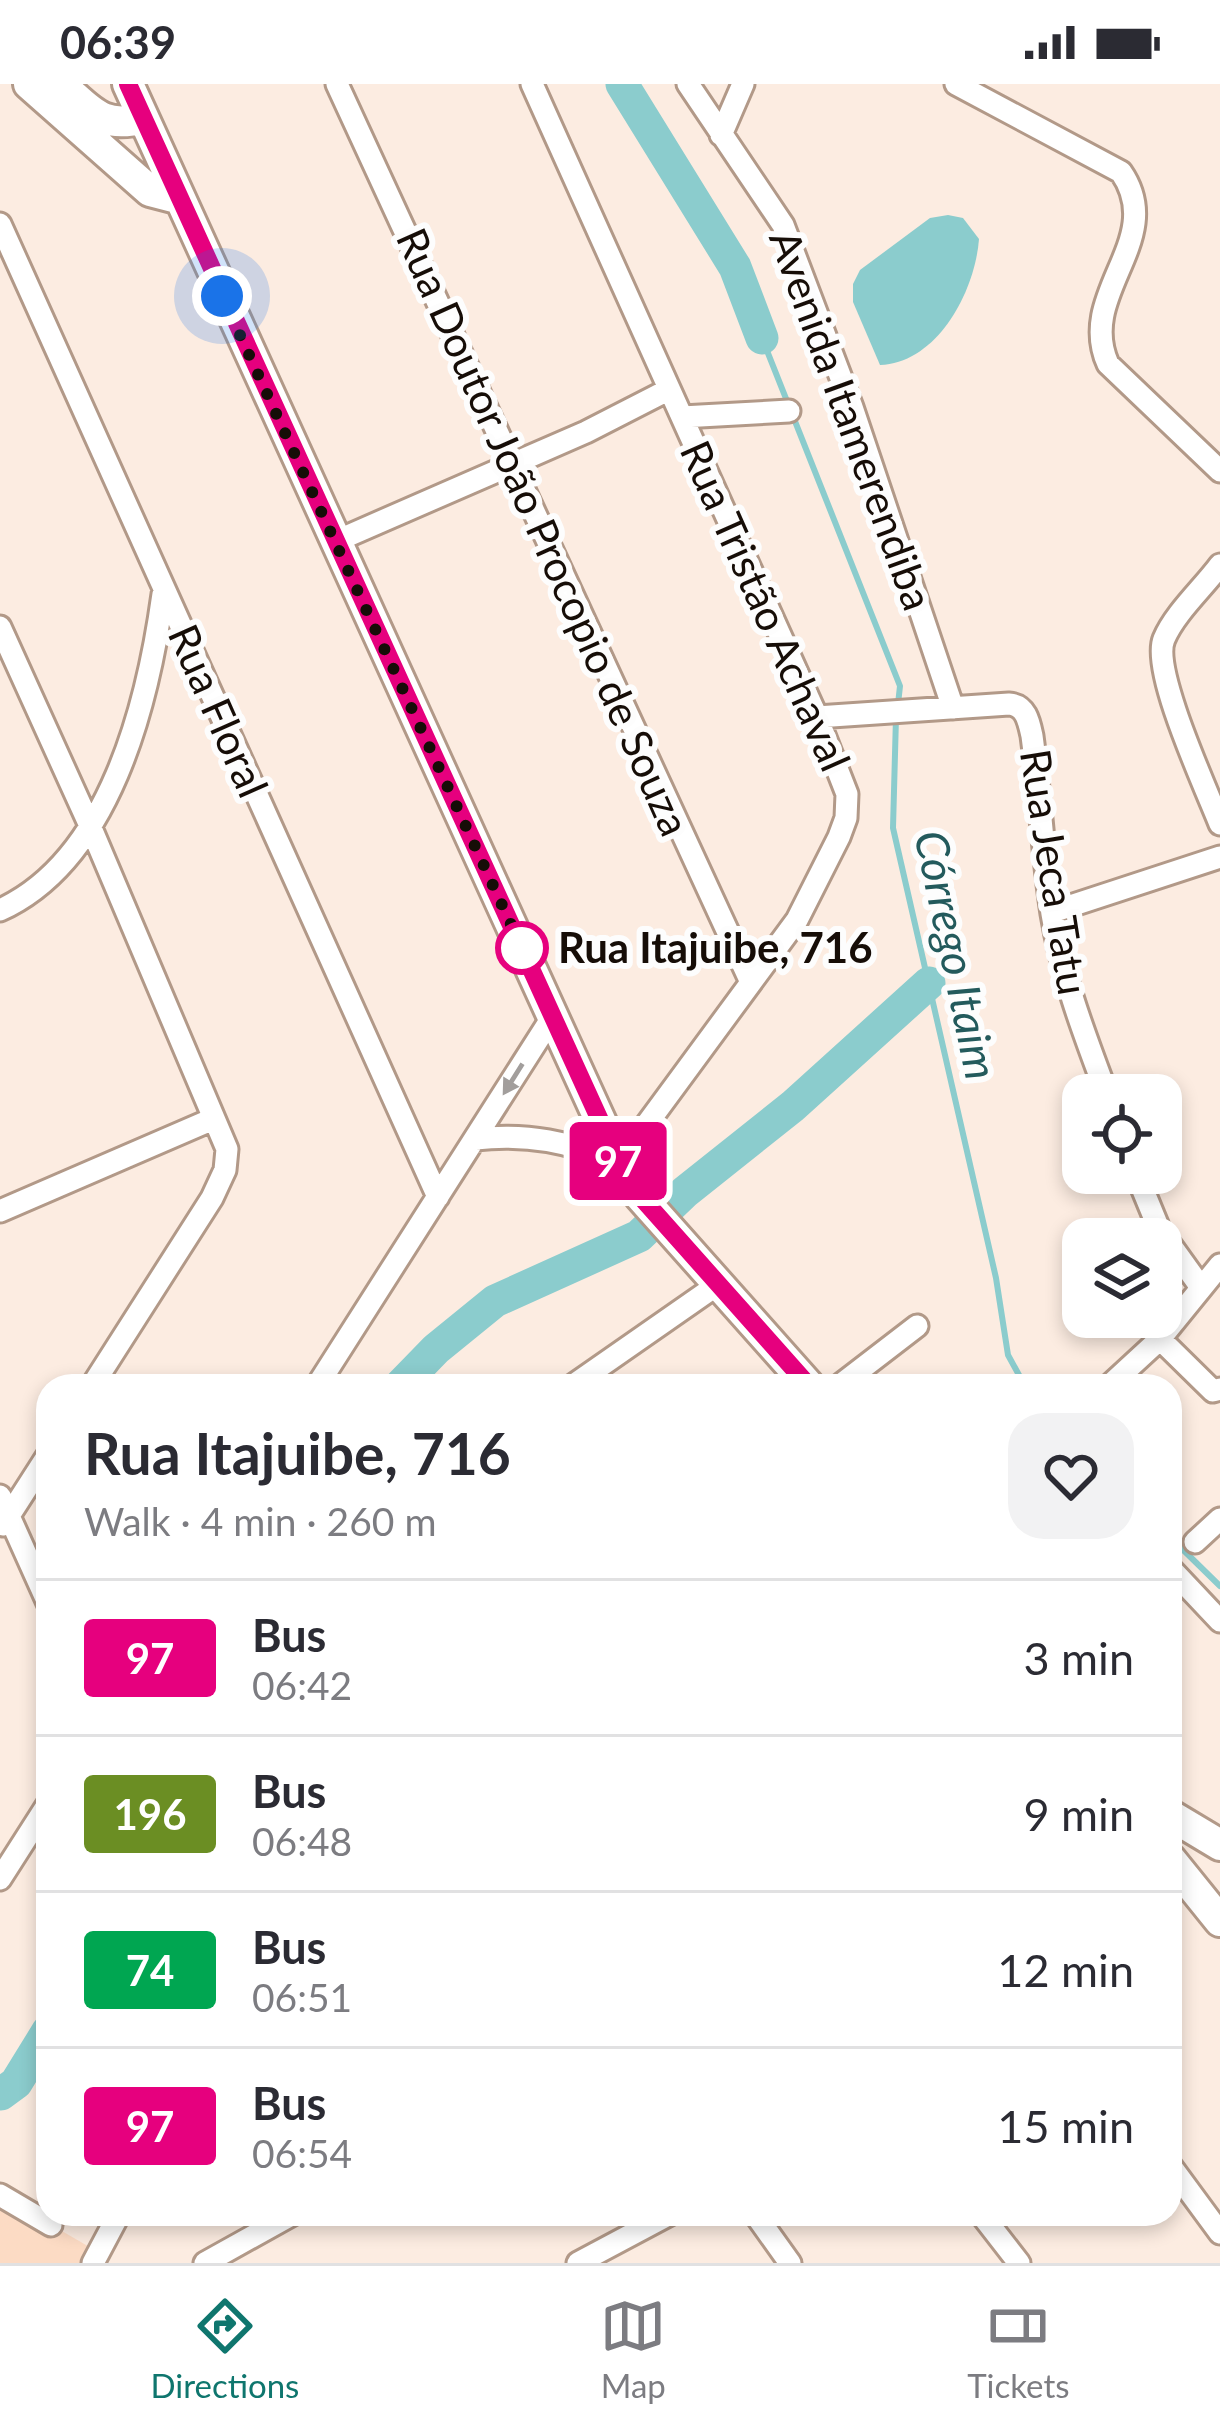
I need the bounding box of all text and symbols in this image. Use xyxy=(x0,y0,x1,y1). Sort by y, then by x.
text: 06:39 xyxy=(60,15,176,69)
street label: Rua Doutor João Procopio de Souza xyxy=(387,220,701,843)
street label: Avenida Itamerendiba xyxy=(760,223,944,616)
your location xyxy=(192,266,252,326)
street label: Rua Tristão Achaval xyxy=(671,433,861,778)
street label: Rua Floral xyxy=(159,617,279,805)
street label: Rua Jeca Tatu xyxy=(1011,745,1099,998)
water label: Córrego Itaim xyxy=(904,825,1010,1084)
place label: Rua Itajuibe, 716 xyxy=(558,922,873,972)
marker: Rua Itajuibe, 716 xyxy=(497,923,547,973)
one-way arrow xyxy=(502,1063,524,1095)
map controls xyxy=(1062,1074,1182,1338)
button: locate xyxy=(1062,1074,1182,1194)
line badge: 97 xyxy=(564,1122,672,1200)
text: 97 xyxy=(594,1136,642,1186)
button: layers xyxy=(1062,1218,1182,1338)
button: heart xyxy=(1008,1413,1134,1539)
text: Rua Itajuibe, 716 xyxy=(84,1419,511,1487)
text: Walk · 4 min · 260 m xyxy=(84,1498,437,1544)
text: Bus xyxy=(252,1608,326,1662)
text: 3 min xyxy=(1023,1631,1134,1685)
text: 97 xyxy=(126,1633,174,1683)
text: 06:42 xyxy=(252,1662,352,1708)
text: Bus xyxy=(252,1764,326,1818)
text: 9 min xyxy=(1023,1787,1134,1841)
text: 196 xyxy=(113,1789,187,1839)
text: 06:48 xyxy=(252,1818,352,1864)
text: Bus xyxy=(252,1920,326,1974)
text: 12 min xyxy=(997,1943,1134,1997)
text: 74 xyxy=(126,1945,174,1995)
text: 06:51 xyxy=(252,1974,352,2020)
text: Bus xyxy=(252,2076,326,2130)
text: 15 min xyxy=(997,2099,1134,2153)
text: 97 xyxy=(126,2101,174,2151)
text: 06:54 xyxy=(252,2130,352,2176)
tab: Directions xyxy=(150,2293,299,2405)
tab: Map xyxy=(600,2293,666,2405)
tab: Tickets xyxy=(967,2293,1070,2405)

